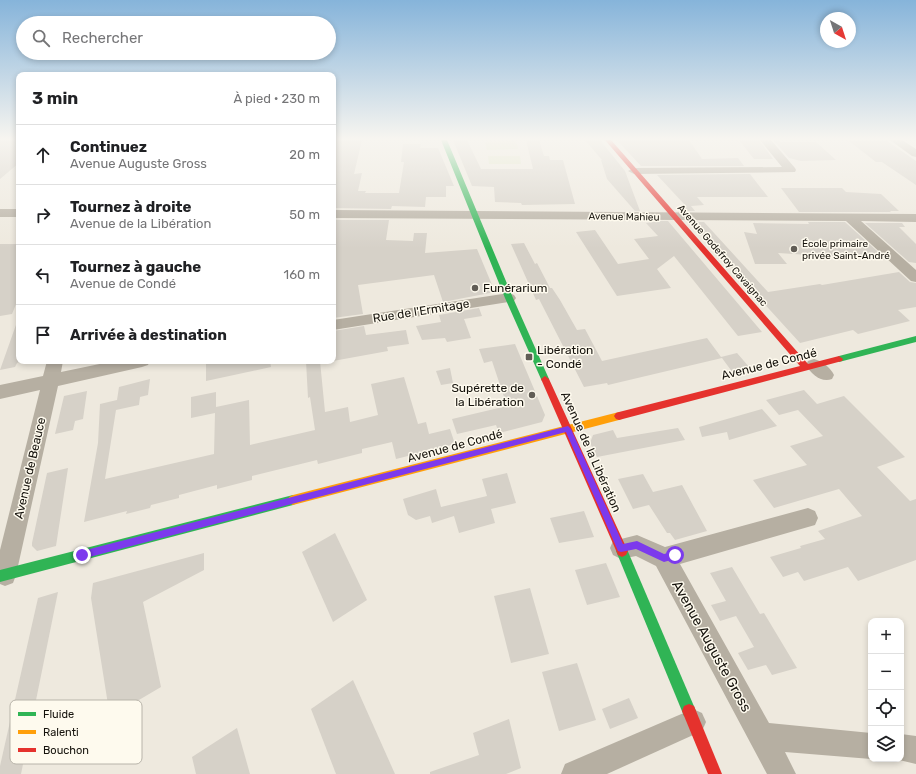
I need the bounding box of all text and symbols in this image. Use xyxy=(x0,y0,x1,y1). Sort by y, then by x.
north arrow xyxy=(820,12,856,48)
search box xyxy=(16,16,336,60)
icon: search xyxy=(30,27,52,49)
text: Rechercher xyxy=(62,29,143,47)
text: 3 min xyxy=(32,88,78,108)
text: À pied · 230 m xyxy=(233,91,320,106)
text: Continuez xyxy=(70,138,147,156)
icon: ahead xyxy=(32,144,54,166)
text: 20 m xyxy=(289,147,320,162)
text: Avenue Auguste Gross xyxy=(70,156,207,171)
text: Tournez à droite xyxy=(70,198,191,216)
street label: Avenue Godefroy Cavaignac xyxy=(675,202,770,309)
icon: right xyxy=(32,204,54,226)
text: 50 m xyxy=(289,207,320,222)
street label: Avenue Mahieu xyxy=(588,210,660,224)
text: Avenue de la Libération xyxy=(70,216,211,231)
place label: École primaire privée Saint-André xyxy=(802,238,890,262)
marker: École primaire privée Saint-André xyxy=(789,244,799,254)
text: Tournez à gauche xyxy=(70,258,201,276)
icon: left xyxy=(32,264,54,286)
text: 160 m xyxy=(284,267,320,282)
text: Avenue de Condé xyxy=(70,276,176,291)
place label: Funérarium xyxy=(483,281,548,295)
marker: Funérarium xyxy=(470,283,480,293)
street label: Rue de l'Ermitage xyxy=(372,296,471,326)
icon: arrive xyxy=(32,324,54,346)
text: Arrivée à destination xyxy=(70,326,227,344)
place label: Libération - Condé xyxy=(537,343,593,371)
street label: Avenue de Condé xyxy=(720,345,818,383)
marker: Libération - Condé xyxy=(524,352,534,362)
place label: Supérette de la Libération xyxy=(451,381,524,409)
marker: Supérette de la Libération xyxy=(527,390,537,400)
street label: Avenue de la Libération xyxy=(558,390,624,514)
street label: Avenue de Beauce xyxy=(12,416,49,520)
street label: Avenue de Condé xyxy=(406,427,504,465)
route end xyxy=(73,546,91,564)
route start xyxy=(666,546,684,564)
street label: Avenue Auguste Gross xyxy=(668,578,755,715)
map controls xyxy=(868,618,904,762)
button: + xyxy=(868,618,904,654)
button: − xyxy=(868,654,904,690)
button: locate xyxy=(868,690,904,726)
legend xyxy=(10,700,142,764)
text: Fluide xyxy=(43,708,74,721)
text: Ralenti xyxy=(43,726,79,739)
button: layers xyxy=(868,726,904,762)
text: Bouchon xyxy=(43,744,89,757)

